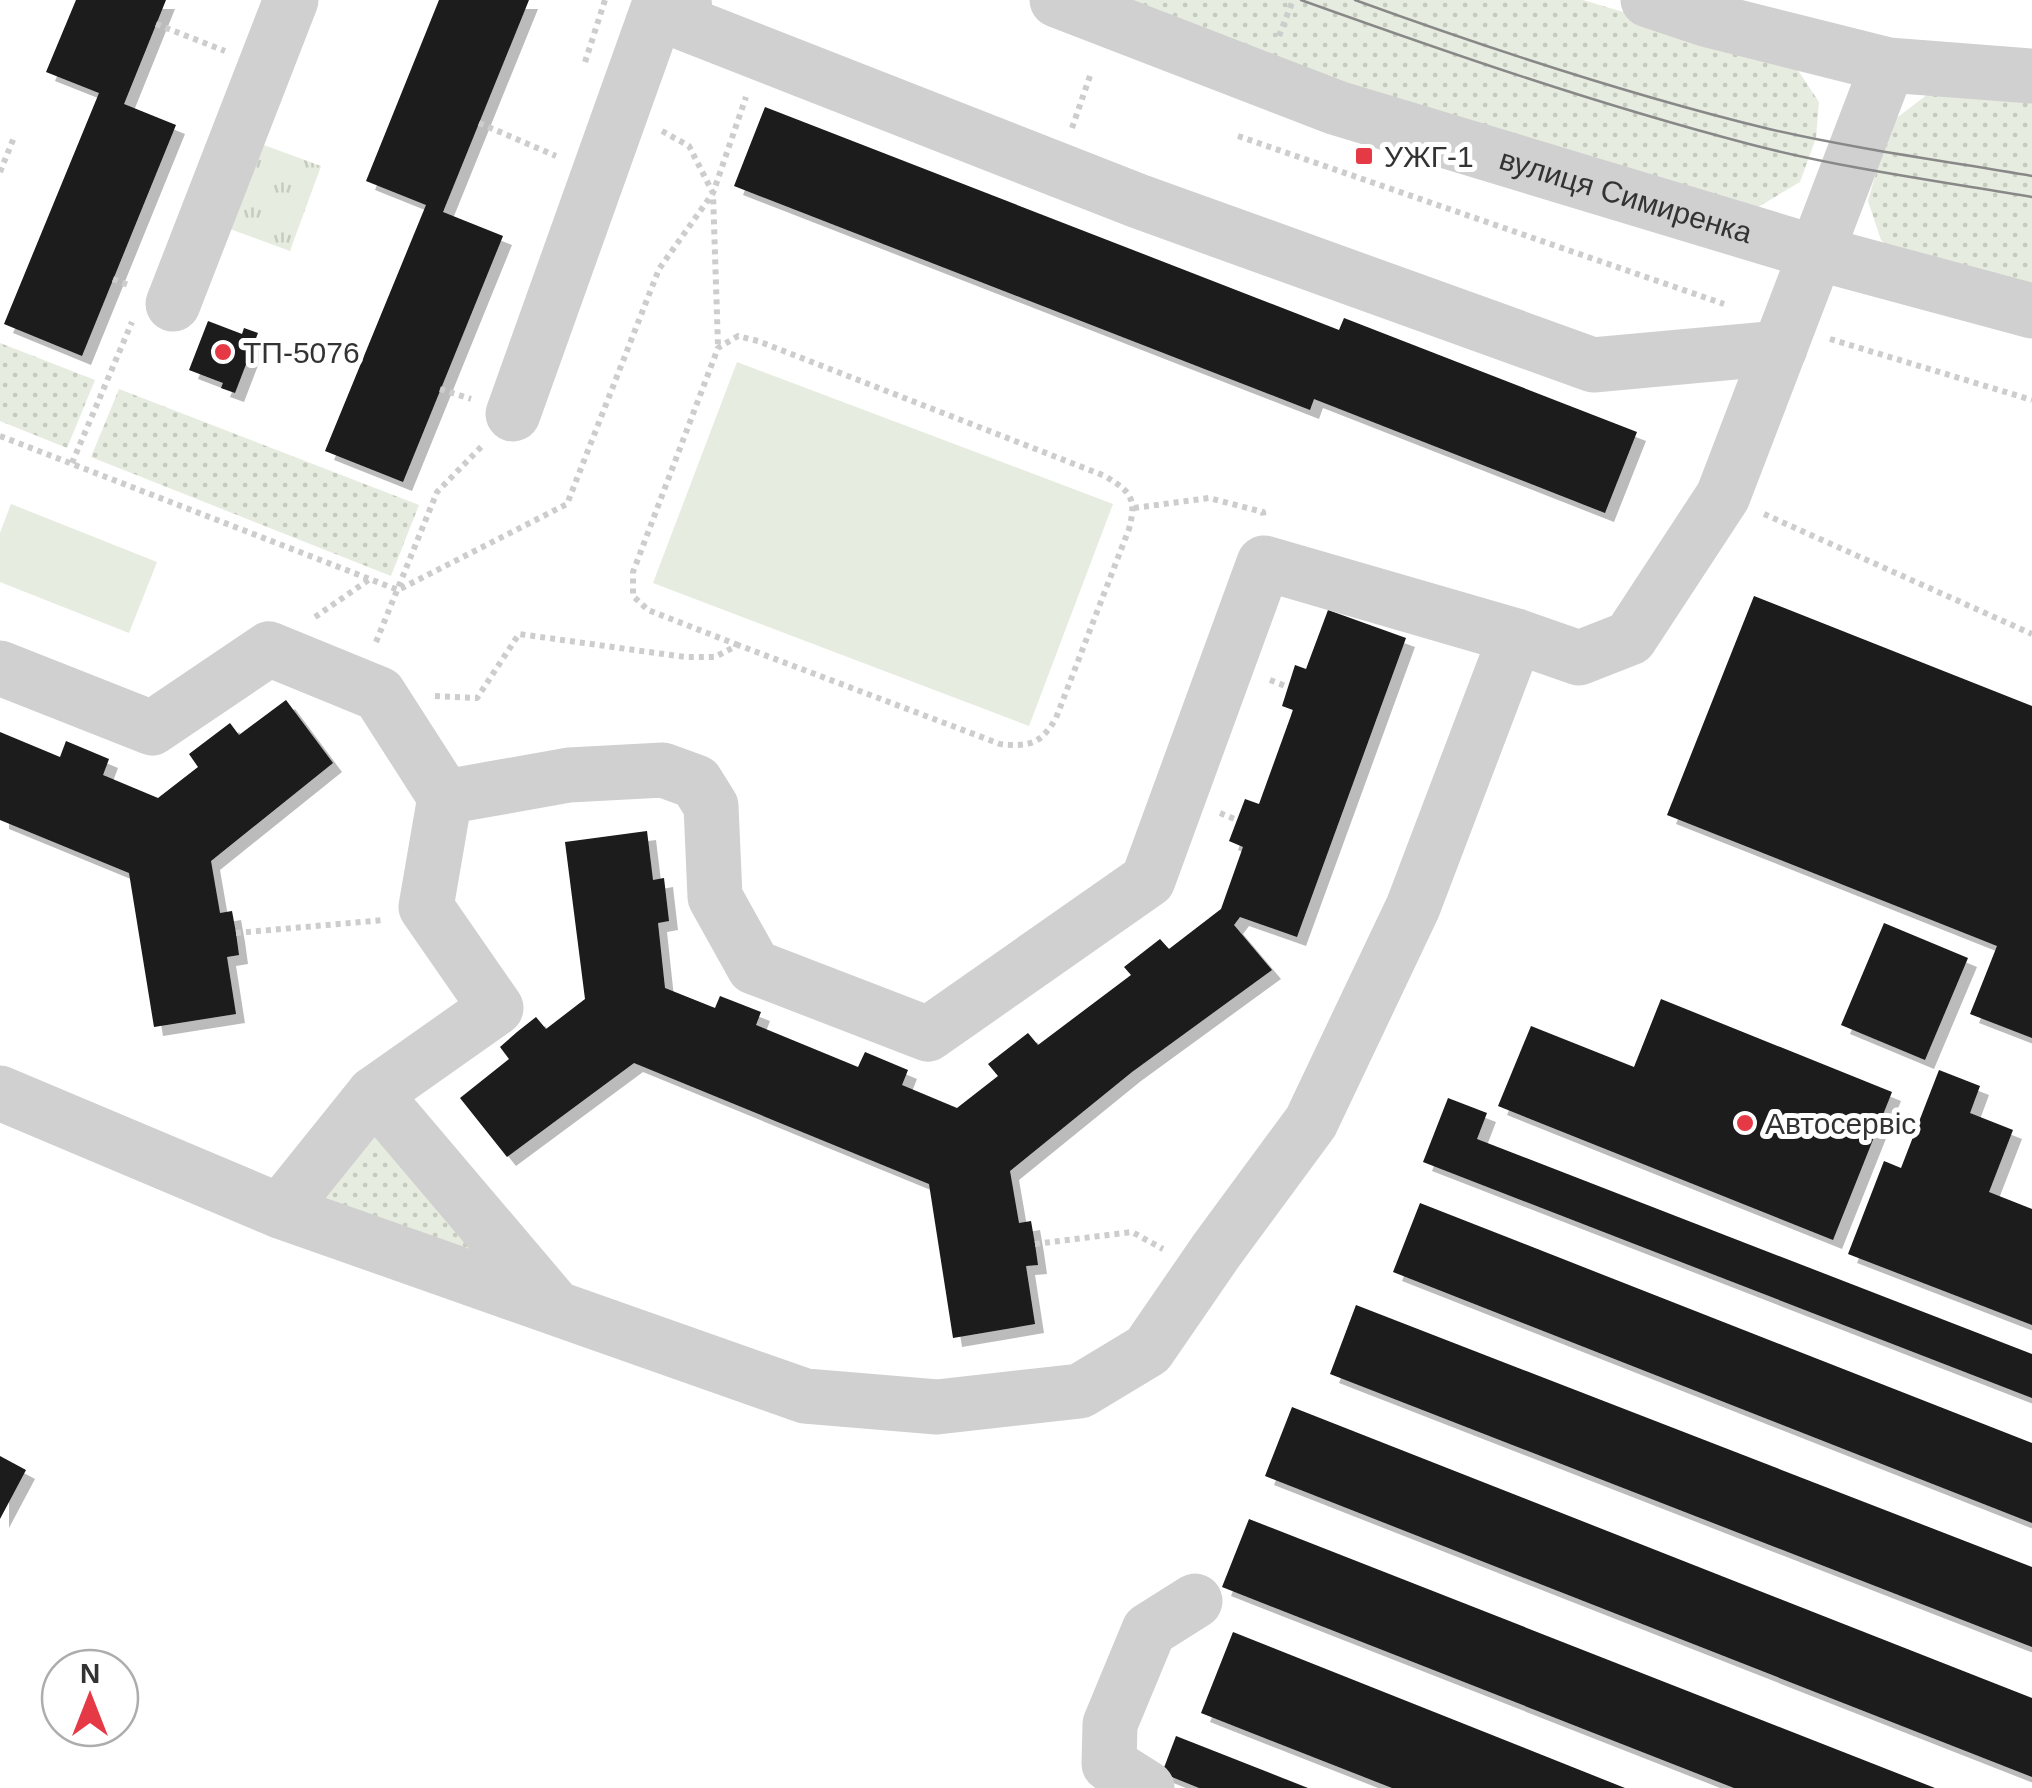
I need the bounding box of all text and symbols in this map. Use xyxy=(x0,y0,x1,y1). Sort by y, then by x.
place label: УЖГ-1 xyxy=(1384,140,1474,173)
street label: вулиця Симиренка xyxy=(1496,142,1756,249)
marker: УЖГ-1 xyxy=(1353,145,1375,167)
place label: ТП-5076 xyxy=(243,336,360,369)
marker: ТП-5076 xyxy=(212,341,234,363)
place label: Автосервіс xyxy=(1765,1107,1916,1140)
marker: Автосервіс xyxy=(1734,1112,1756,1134)
north arrow xyxy=(40,1648,140,1748)
text: N xyxy=(80,1658,100,1689)

